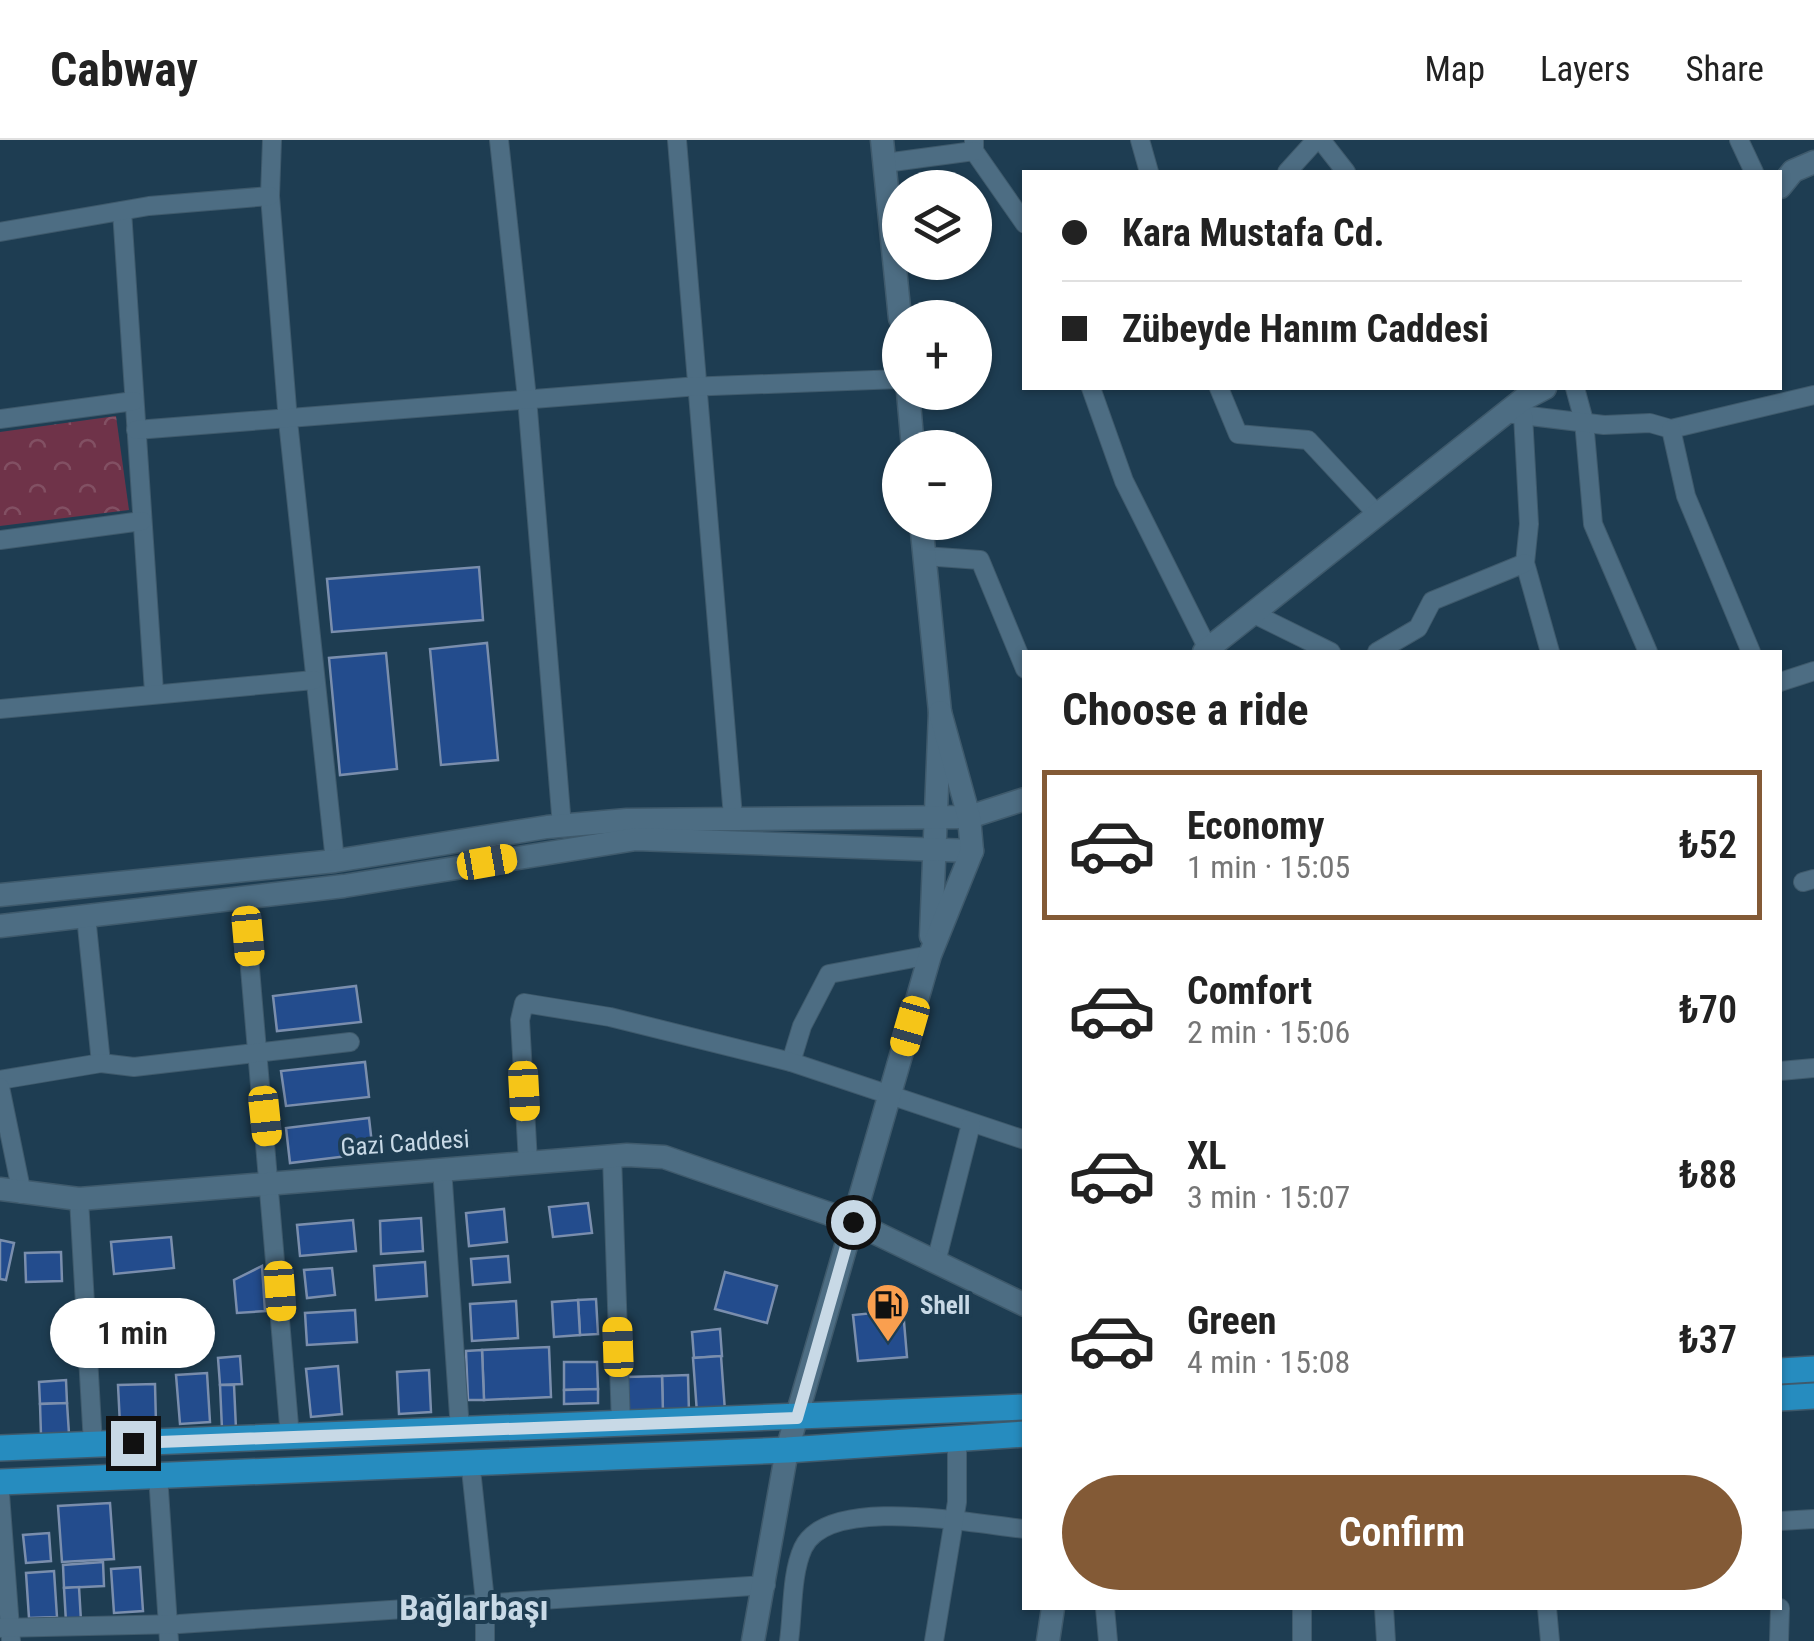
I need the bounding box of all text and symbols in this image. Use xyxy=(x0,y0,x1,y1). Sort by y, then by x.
text: Cabway xyxy=(50,41,198,98)
text: Map xyxy=(1424,49,1485,90)
text: Layers xyxy=(1540,49,1630,90)
text: Share xyxy=(1685,49,1764,90)
map controls xyxy=(882,170,992,540)
button: layers xyxy=(882,170,992,280)
text: Kara Mustafa Cd. xyxy=(1122,211,1385,255)
button: + xyxy=(882,300,992,410)
text: Zübeyde Hanım Caddesi xyxy=(1122,307,1489,351)
button: − xyxy=(882,430,992,540)
text: Choose a ride xyxy=(1062,683,1309,736)
icon: car xyxy=(1067,800,1157,890)
text: Economy xyxy=(1187,804,1324,848)
text: ₺52 xyxy=(1679,823,1737,867)
car xyxy=(455,842,519,882)
text: 1 min · 15:05 xyxy=(1187,848,1350,886)
car xyxy=(230,905,266,967)
icon: car xyxy=(1067,965,1157,1055)
text: Comfort xyxy=(1187,969,1312,1013)
text: ₺70 xyxy=(1679,988,1737,1032)
car xyxy=(887,993,933,1059)
text: 2 min · 15:06 xyxy=(1187,1013,1350,1051)
car xyxy=(507,1060,541,1122)
car xyxy=(247,1085,283,1147)
street label: Gazi Caddesi xyxy=(340,1124,470,1162)
icon: car xyxy=(1067,1130,1157,1220)
text: XL xyxy=(1187,1134,1226,1178)
text: ₺88 xyxy=(1679,1153,1737,1197)
text: 3 min · 15:07 xyxy=(1187,1178,1350,1216)
route start xyxy=(831,1200,876,1245)
car xyxy=(263,1260,297,1322)
fuel station icon: Shell xyxy=(865,1282,911,1343)
place label: Shell xyxy=(920,1291,970,1320)
icon: car xyxy=(1067,1295,1157,1385)
callout: 1 min xyxy=(51,1298,216,1368)
text: Green xyxy=(1187,1299,1277,1343)
text: 1 min xyxy=(97,1314,168,1352)
car xyxy=(602,1316,634,1378)
text: ₺37 xyxy=(1679,1318,1737,1362)
text: 4 min · 15:08 xyxy=(1187,1343,1350,1381)
route end xyxy=(111,1421,156,1466)
button: Confirm xyxy=(1062,1475,1742,1590)
district label: Bağlarbaşı xyxy=(399,1588,549,1629)

